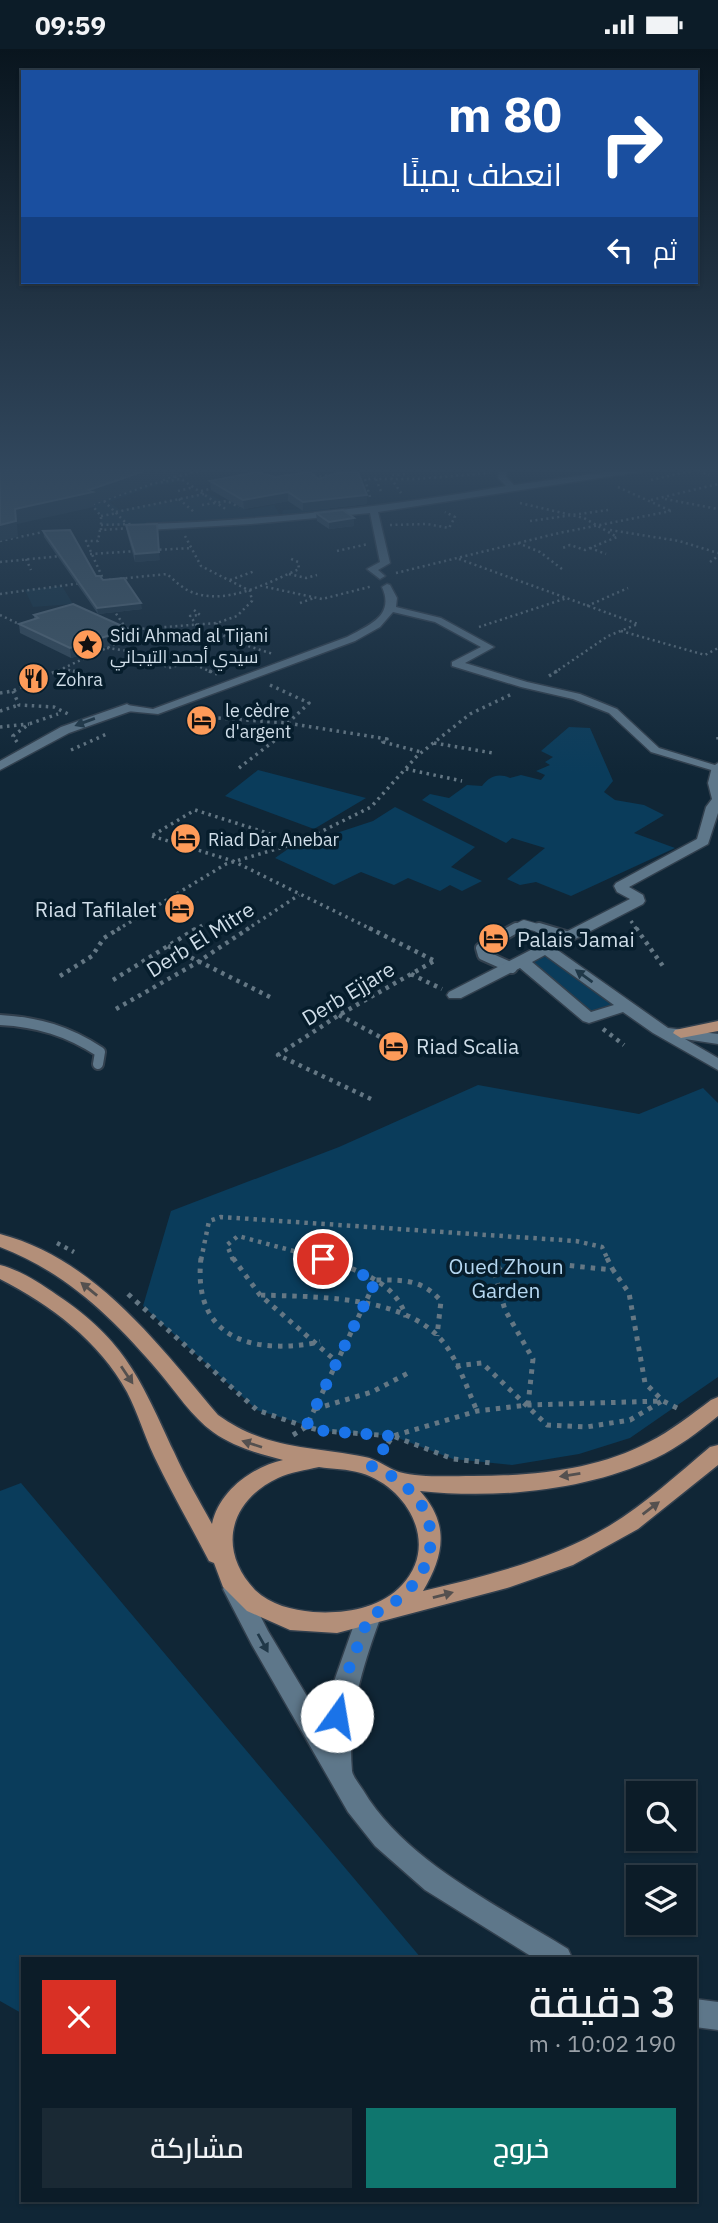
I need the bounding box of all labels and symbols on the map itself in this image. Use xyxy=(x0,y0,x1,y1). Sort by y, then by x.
place label: Sidi Ahmad al Tijani سيدي أحمد التيجاني xyxy=(110,624,268,671)
place icon: Sidi Ahmad al Tijani سيدي أحمد التيجاني xyxy=(70,628,104,662)
restaurant icon: Zohra xyxy=(16,662,50,696)
place label: Zohra xyxy=(56,668,103,691)
place label: le cèdre d'argent xyxy=(225,699,291,743)
hotel icon: le cèdre d'argent xyxy=(185,703,219,737)
one-way arrow xyxy=(75,717,96,728)
hotel icon: Riad Dar Anebar xyxy=(168,822,202,856)
place label: Riad Dar Anebar xyxy=(208,828,340,851)
hotel icon: Riad Tafilalet xyxy=(163,892,197,926)
place label: Riad Tafilalet xyxy=(35,895,157,923)
street label: Derb El Mitre xyxy=(141,895,259,983)
hotel icon: Palais Jamai xyxy=(477,922,511,956)
place label: Palais Jamai xyxy=(517,925,635,953)
street label: Derb Ejjare xyxy=(296,954,400,1032)
one-way arrow xyxy=(575,969,593,983)
hotel icon: Riad Scalia xyxy=(376,1029,410,1063)
place label: Riad Scalia xyxy=(416,1032,519,1060)
pin xyxy=(293,1229,353,1289)
park label: Oued Zhoun Garden xyxy=(448,1252,564,1304)
one-way arrow xyxy=(81,1282,98,1297)
one-way arrow xyxy=(120,1365,133,1385)
one-way arrow xyxy=(242,1438,263,1449)
one-way arrow xyxy=(559,1470,581,1481)
one-way arrow xyxy=(642,1501,660,1515)
one-way arrow xyxy=(432,1590,453,1600)
one-way arrow xyxy=(257,1634,269,1653)
position arrow xyxy=(300,1679,374,1753)

